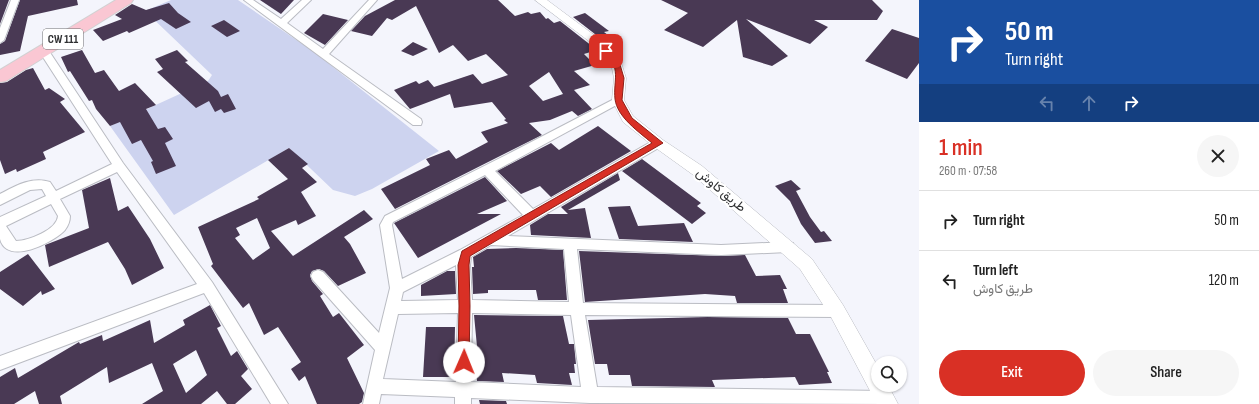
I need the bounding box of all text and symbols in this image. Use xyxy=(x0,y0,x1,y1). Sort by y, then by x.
text: 50 m xyxy=(1005,15,1054,48)
icon: right xyxy=(939,16,991,68)
road number: CW 111 xyxy=(43,29,83,49)
pin xyxy=(589,34,623,68)
icon: arrive xyxy=(595,40,617,62)
text: Turn right xyxy=(1005,49,1063,70)
icon: left xyxy=(1036,92,1058,114)
icon: ahead xyxy=(1078,92,1100,114)
icon: right xyxy=(1120,92,1142,114)
text: 1 min xyxy=(939,133,983,162)
button: close xyxy=(1197,135,1239,177)
text: 260 m · 07:58 xyxy=(939,163,997,179)
street label: طريق كاوش xyxy=(693,165,749,215)
icon: right xyxy=(939,210,961,232)
text: Turn right xyxy=(973,211,1025,230)
text: 50 m xyxy=(1214,211,1239,230)
text: Turn left xyxy=(973,261,1018,280)
icon: left xyxy=(939,270,961,292)
text: 120 m xyxy=(1209,271,1239,290)
text: طريق كاوش xyxy=(973,281,1033,297)
position arrow xyxy=(443,341,485,383)
button: Exit xyxy=(939,350,1085,396)
button: Share xyxy=(1093,350,1239,396)
map controls xyxy=(871,356,907,392)
button: search xyxy=(871,356,907,392)

